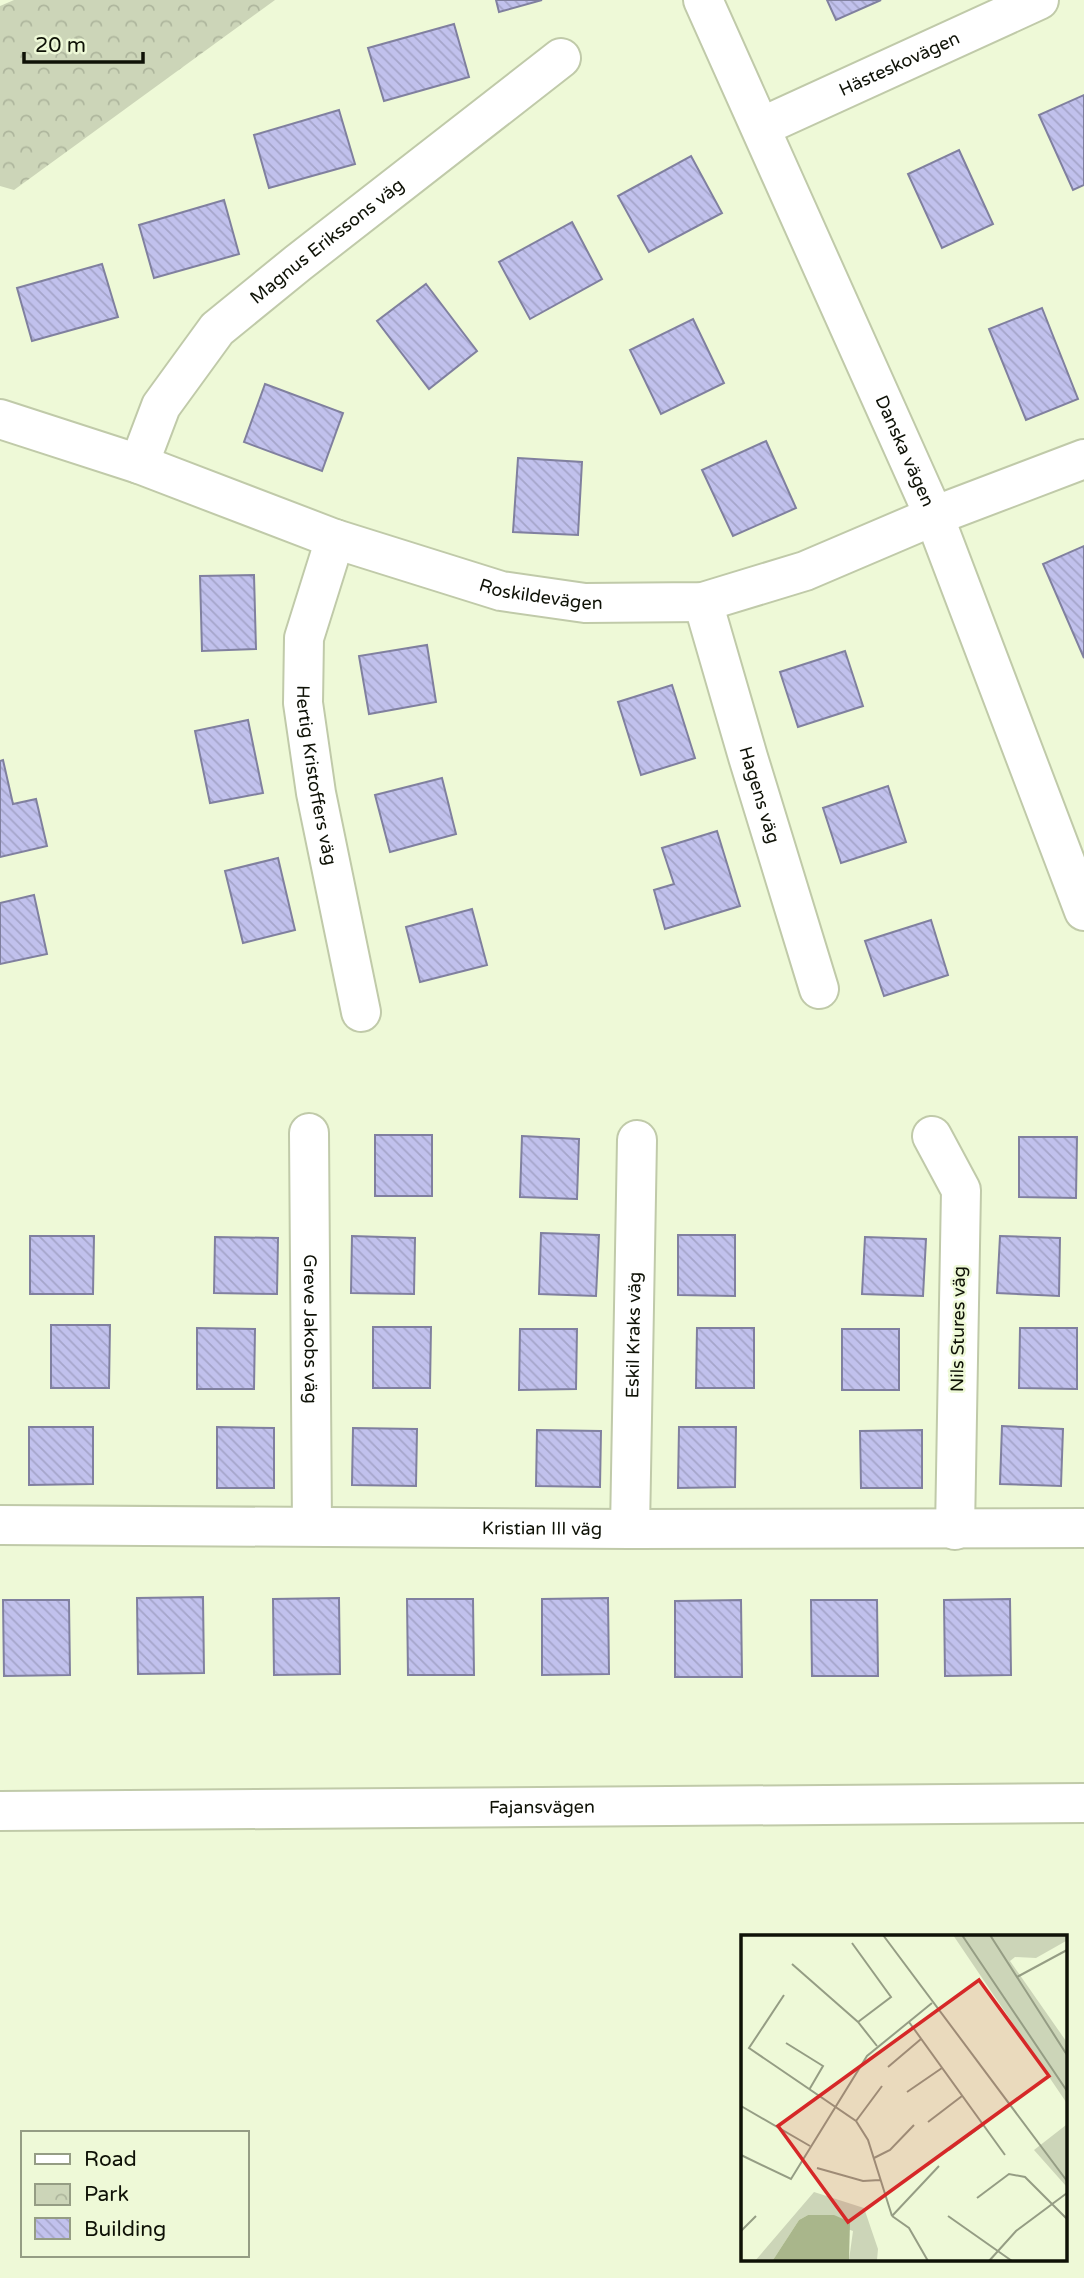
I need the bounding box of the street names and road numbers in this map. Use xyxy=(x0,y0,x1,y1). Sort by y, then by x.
street label: Hästeskovägen xyxy=(835,27,963,101)
street label: Magnus Erikssons väg xyxy=(246,174,408,309)
street label: Danska vägen xyxy=(870,392,939,510)
street label: Roskildevägen xyxy=(476,574,603,614)
street label: Hertig Kristoffers väg xyxy=(291,685,342,867)
street label: Hagens väg xyxy=(734,744,785,846)
street label: Greve Jakobs väg xyxy=(299,1254,322,1404)
street label: Nils Stures väg xyxy=(946,1266,970,1392)
street label: Eskil Kraks väg xyxy=(621,1272,646,1399)
street label: Kristian III väg xyxy=(482,1517,602,1540)
street label: Fajansvägen xyxy=(489,1796,595,1818)

